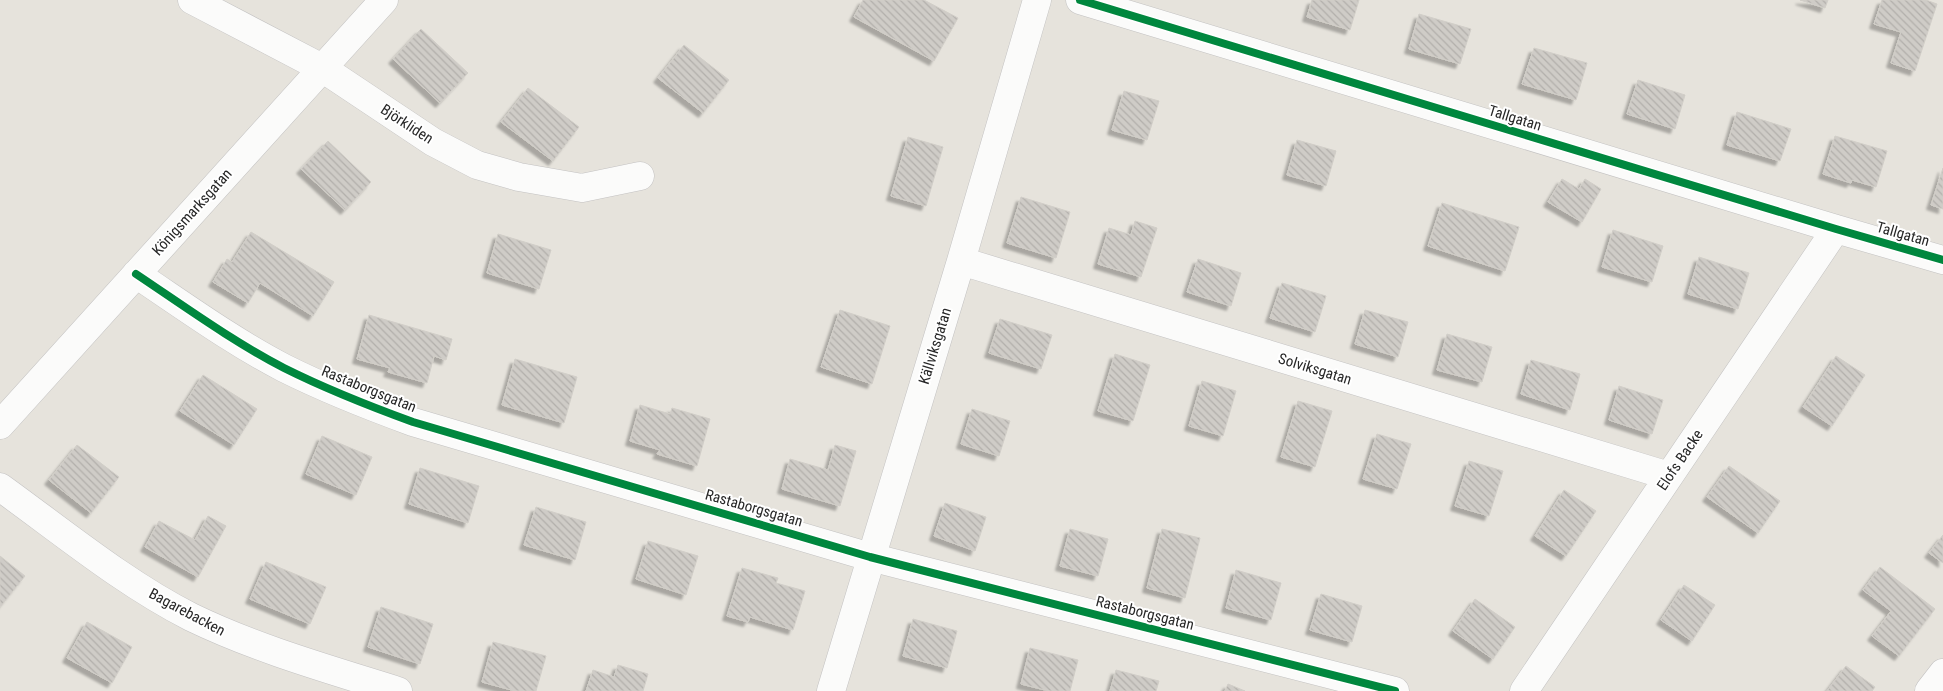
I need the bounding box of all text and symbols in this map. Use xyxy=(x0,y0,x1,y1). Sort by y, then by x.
street label: Björkliden xyxy=(377,100,437,148)
street label: Tallgatan xyxy=(1486,101,1544,135)
street label: Königsmarksgatan xyxy=(148,165,236,259)
street label: Tallgatan xyxy=(1874,218,1932,250)
street label: Källviksgatan xyxy=(915,306,955,386)
street label: Solviksgatan xyxy=(1276,349,1354,389)
street label: Rastaborgsgatan xyxy=(319,362,419,416)
street label: Elofs Backe xyxy=(1653,426,1707,494)
street label: Rastaborgsgatan xyxy=(703,485,805,531)
street label: Bagarebacken xyxy=(146,584,228,640)
street label: Rastaborgsgatan xyxy=(1094,592,1196,634)

